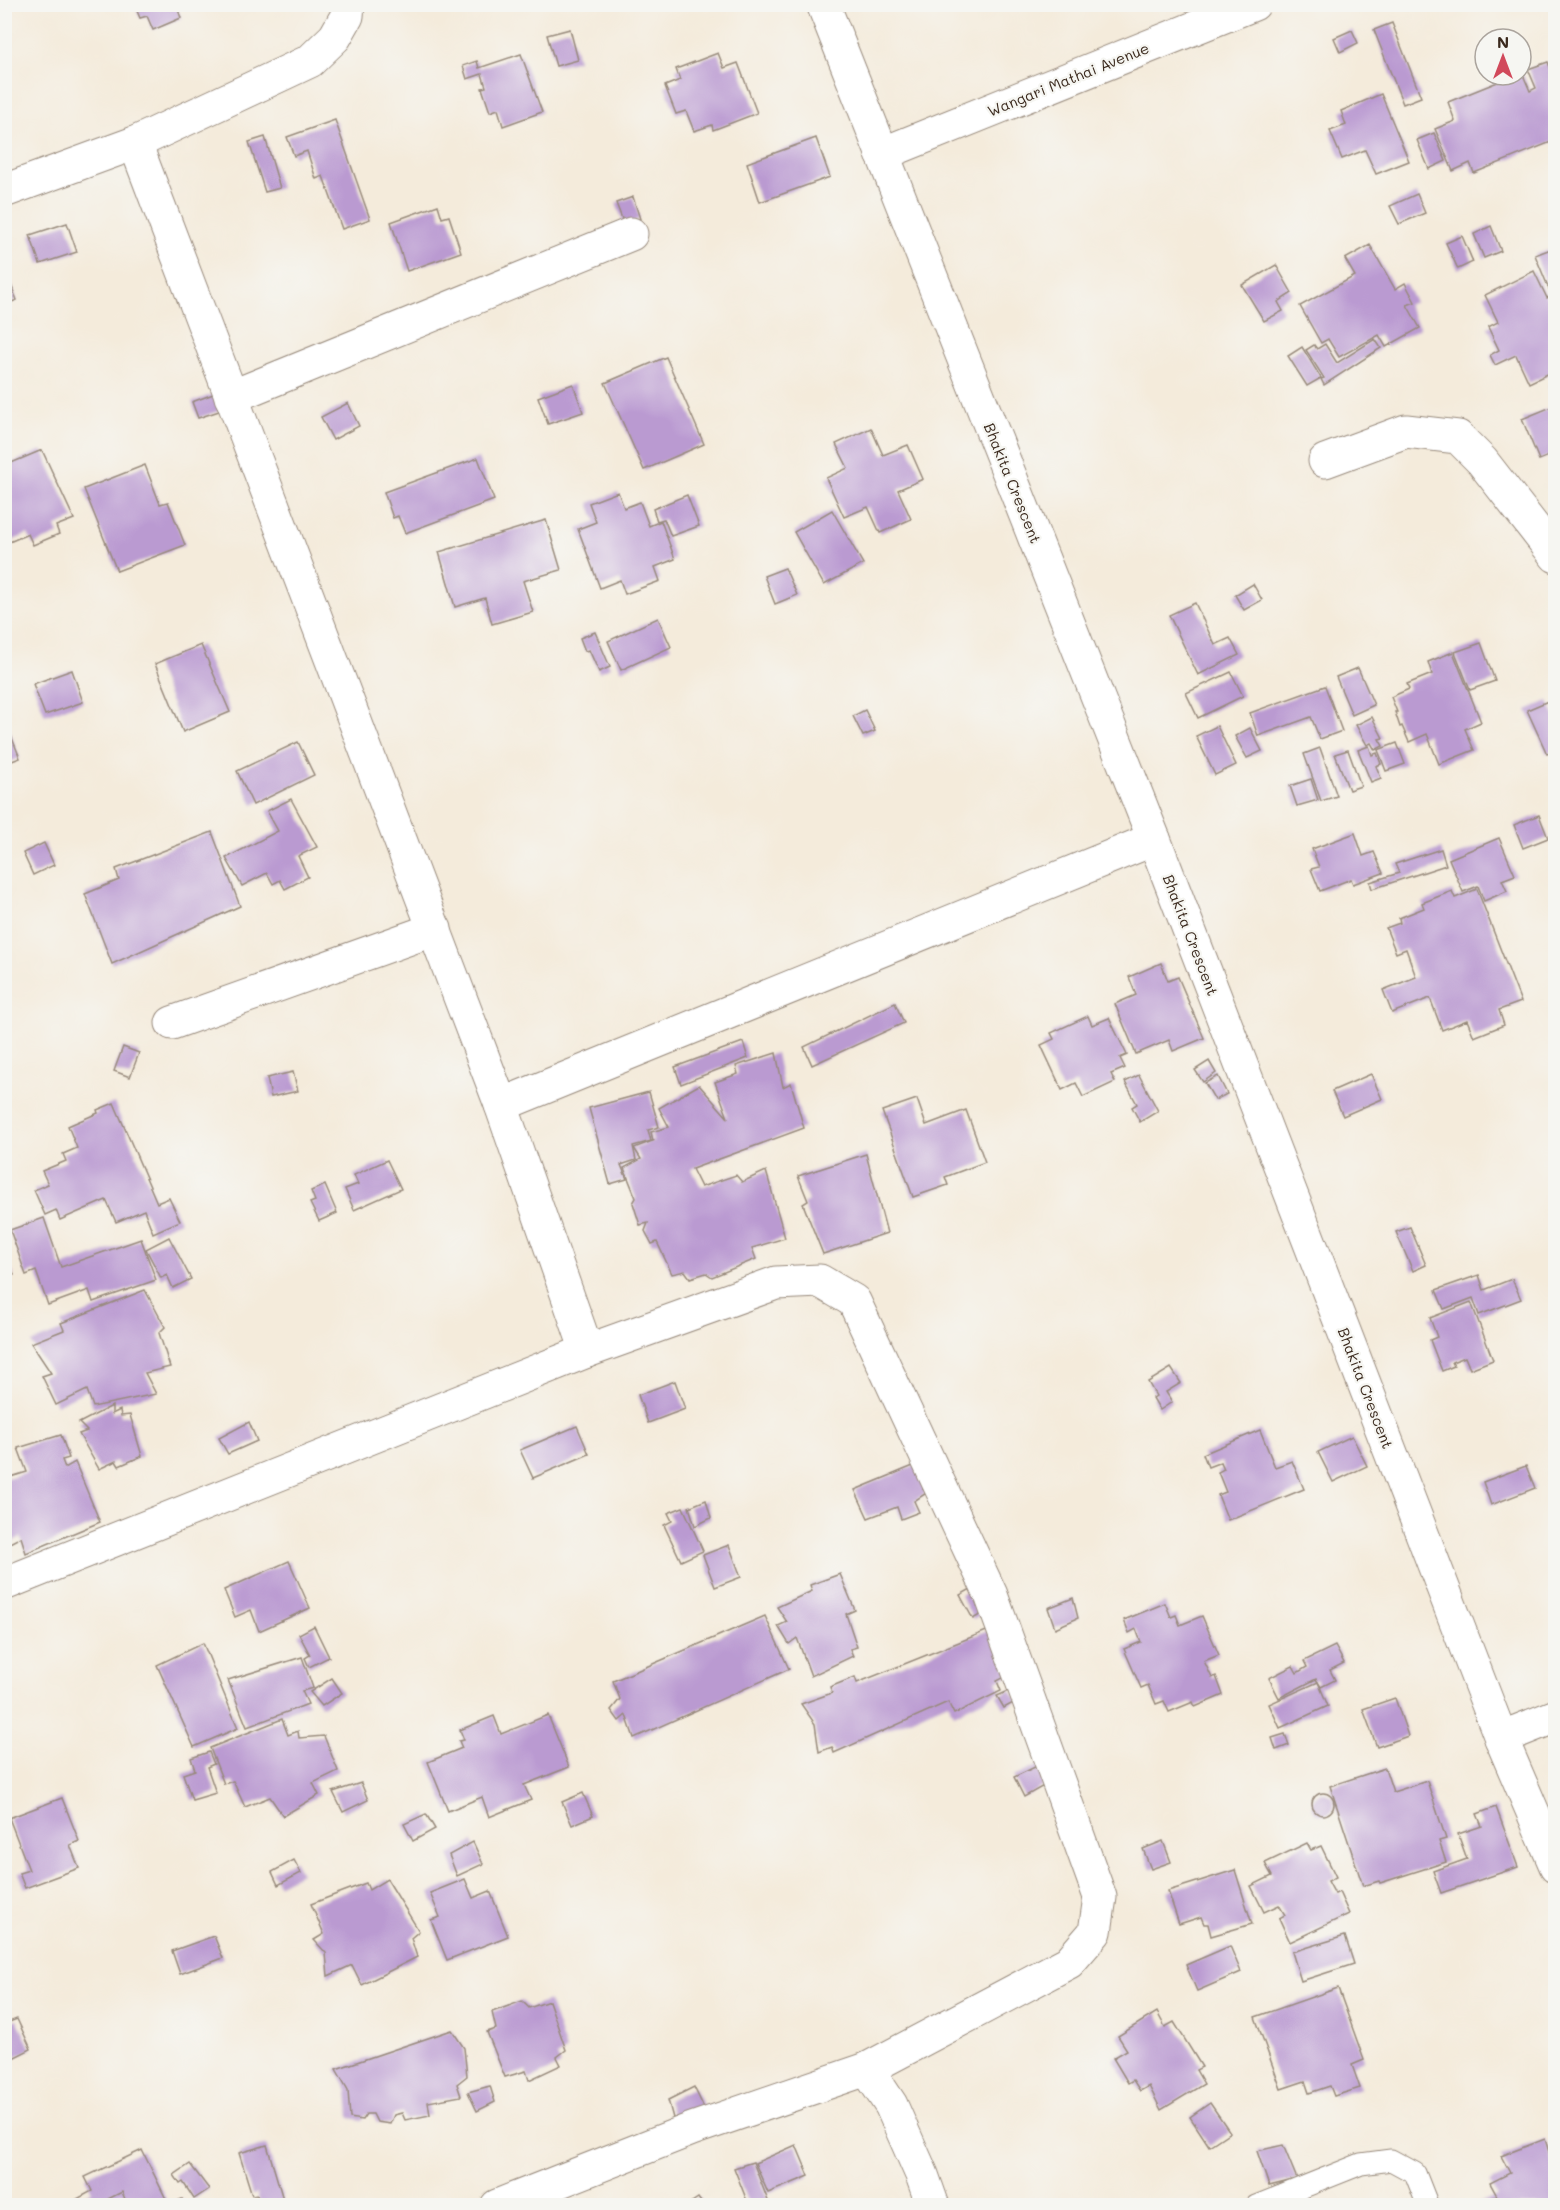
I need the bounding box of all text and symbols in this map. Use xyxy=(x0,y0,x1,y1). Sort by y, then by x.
north arrow xyxy=(1473,27,1533,87)
text: N xyxy=(1497,31,1509,52)
street label: Wangari Mathai Avenue xyxy=(984,37,1152,121)
street label: Bhakita Crescent xyxy=(980,420,1046,546)
street label: Bhakita Crescent xyxy=(1159,872,1223,998)
street label: Bhakita Crescent xyxy=(1334,1325,1398,1451)

